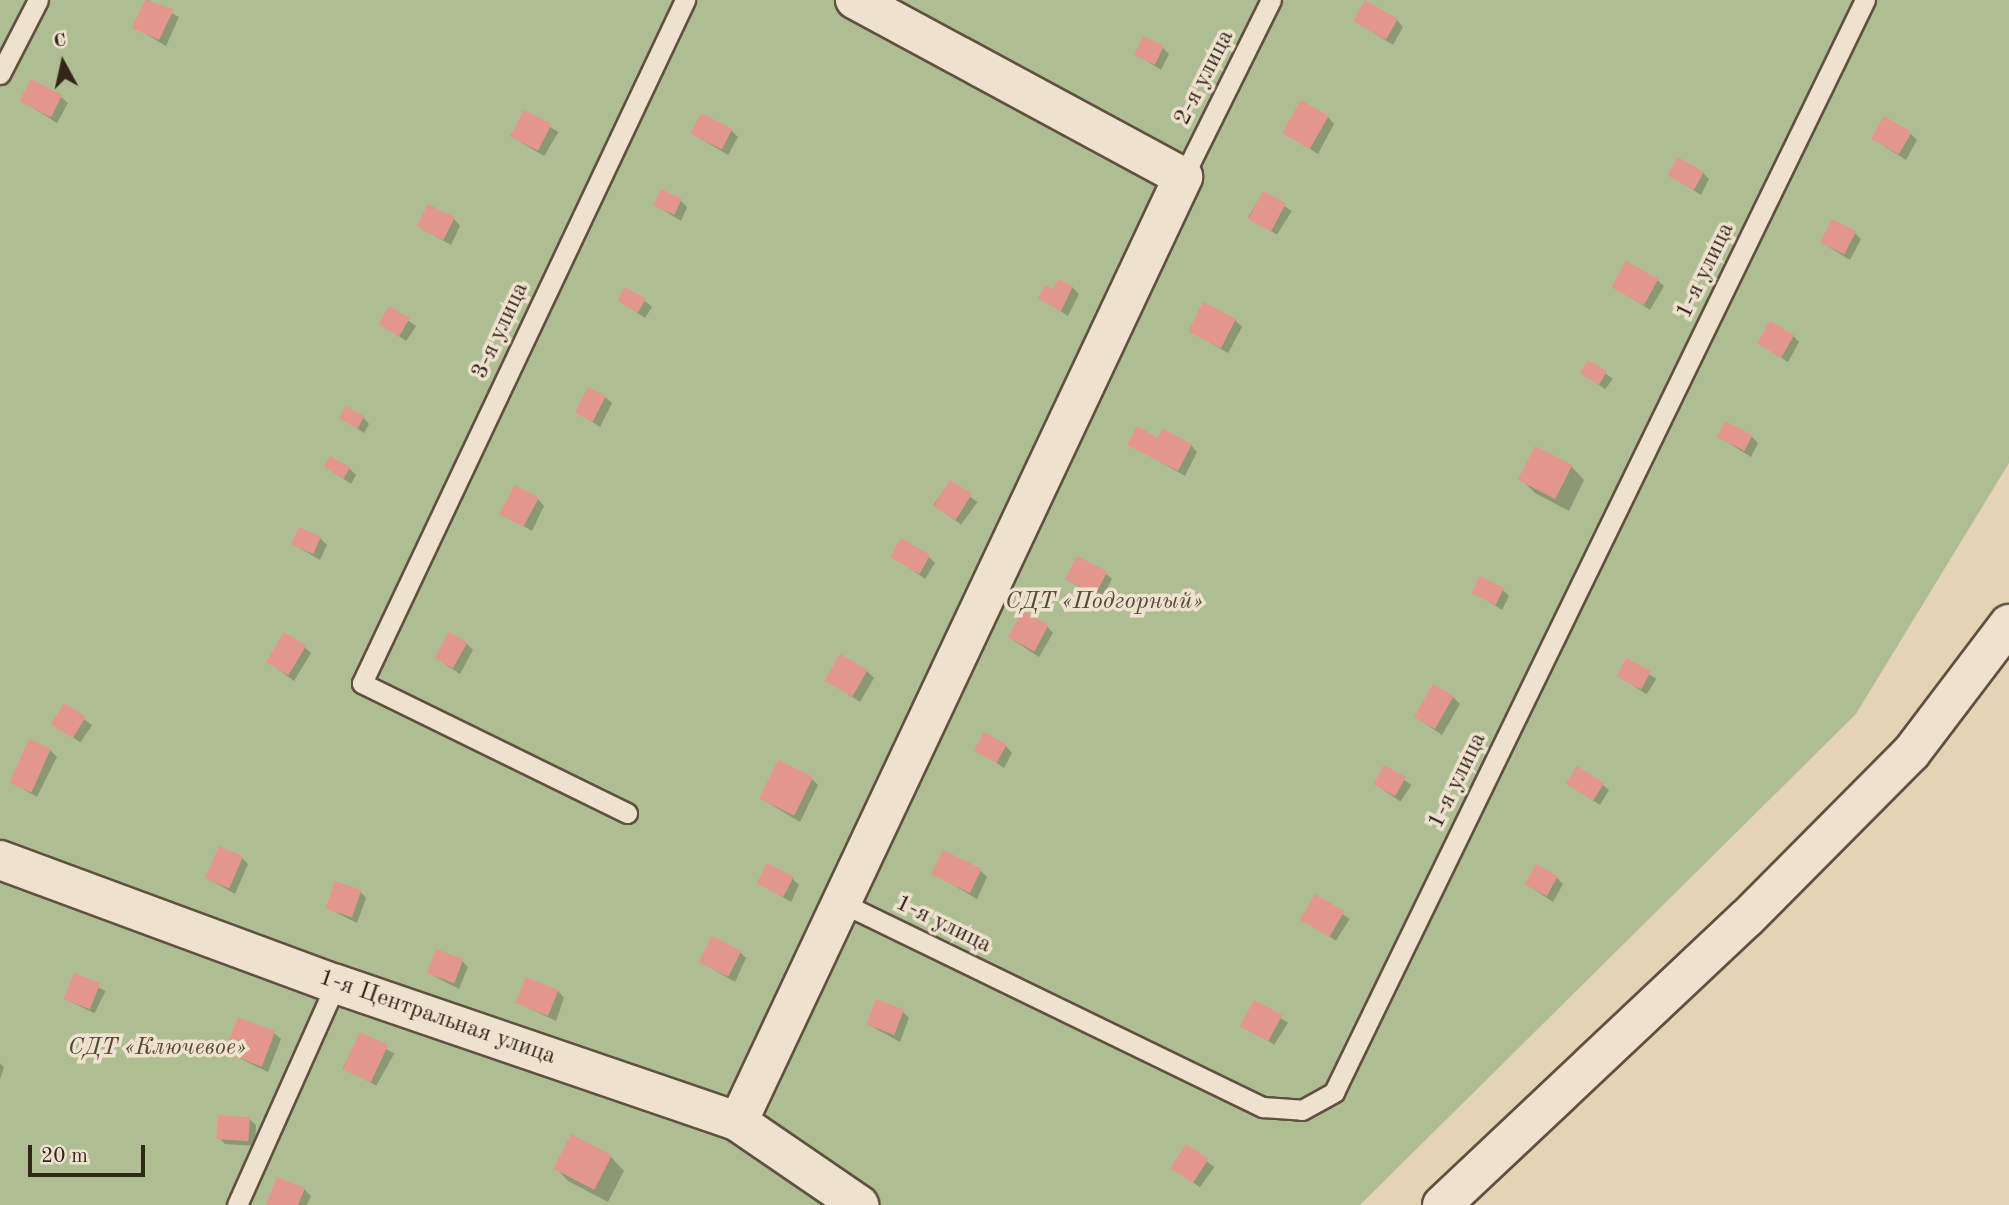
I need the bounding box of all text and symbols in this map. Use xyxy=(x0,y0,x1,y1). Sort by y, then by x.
street label: 2-я улица xyxy=(1169,25,1241,131)
north arrow xyxy=(28,28,98,98)
text: С xyxy=(52,31,68,52)
street label: 1-я улица xyxy=(1670,218,1742,324)
street label: 3-я улица xyxy=(466,278,536,384)
park label: СДТ «Подгорный» xyxy=(1005,589,1203,617)
street label: 1-я улица xyxy=(1422,728,1494,834)
street label: 1-я улица xyxy=(890,889,996,961)
street label: 1-я Центральная улица xyxy=(315,964,559,1072)
park label: СДТ «Ключевое» xyxy=(68,1035,246,1063)
scale bar xyxy=(32,1132,149,1176)
text: 20 m xyxy=(41,1146,88,1167)

